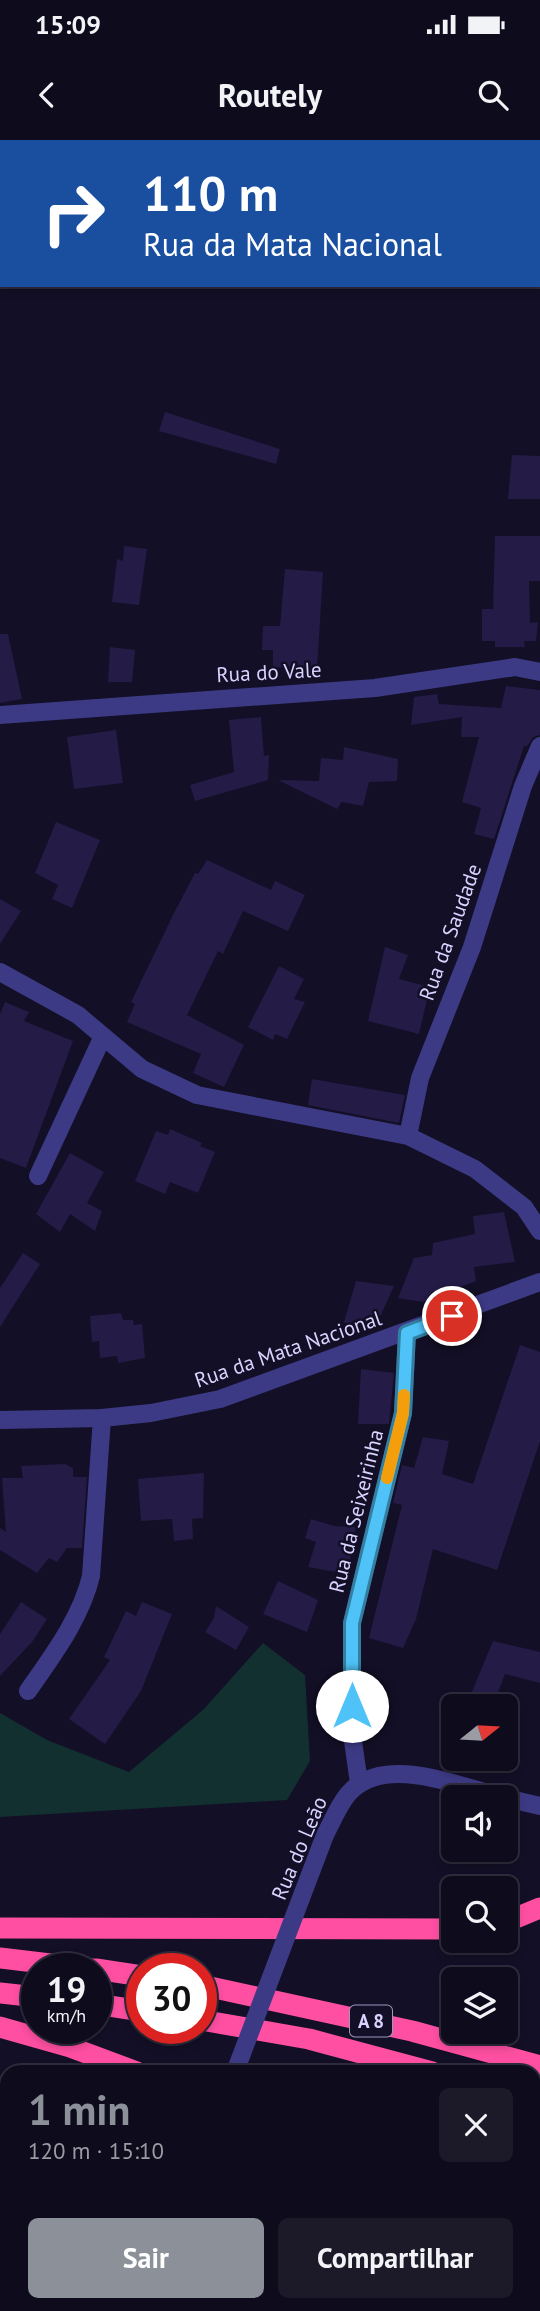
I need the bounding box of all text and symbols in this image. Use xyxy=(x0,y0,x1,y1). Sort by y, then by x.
text: 15:09 xyxy=(35,8,101,41)
text: Routely xyxy=(218,74,322,116)
icon: back xyxy=(28,76,66,114)
icon: search xyxy=(474,76,512,114)
text: 110 m xyxy=(143,161,278,225)
icon: right xyxy=(28,168,119,259)
text: Rua da Mata Nacional xyxy=(143,223,442,265)
street label: Rua do Vale xyxy=(216,656,322,688)
street label: Rua da Saudade xyxy=(413,860,487,1004)
pin xyxy=(422,1286,482,1346)
icon: arrive xyxy=(433,1297,471,1335)
street label: Rua da Mata Nacional xyxy=(191,1304,385,1394)
street label: Rua da Seixeirinha xyxy=(323,1427,389,1595)
position arrow xyxy=(315,1669,389,1743)
north arrow xyxy=(441,1694,518,1771)
map controls xyxy=(441,1694,518,2044)
button: sound xyxy=(441,1785,518,1862)
street label: Rua do Leão xyxy=(265,1792,333,1904)
button: search xyxy=(441,1876,518,1953)
speed limit sign: 30 xyxy=(126,1953,217,2044)
text: 19 xyxy=(47,1966,86,2012)
button: layers xyxy=(441,1967,518,2044)
text: km/h xyxy=(47,2004,86,2027)
road number: A 8 xyxy=(350,2006,392,2036)
text: 1 min xyxy=(28,2082,130,2137)
button: close xyxy=(439,2088,513,2162)
text: 120 m · 15:10 xyxy=(28,2136,164,2165)
button: Sair xyxy=(28,2218,264,2298)
button: Compartilhar xyxy=(278,2218,513,2298)

